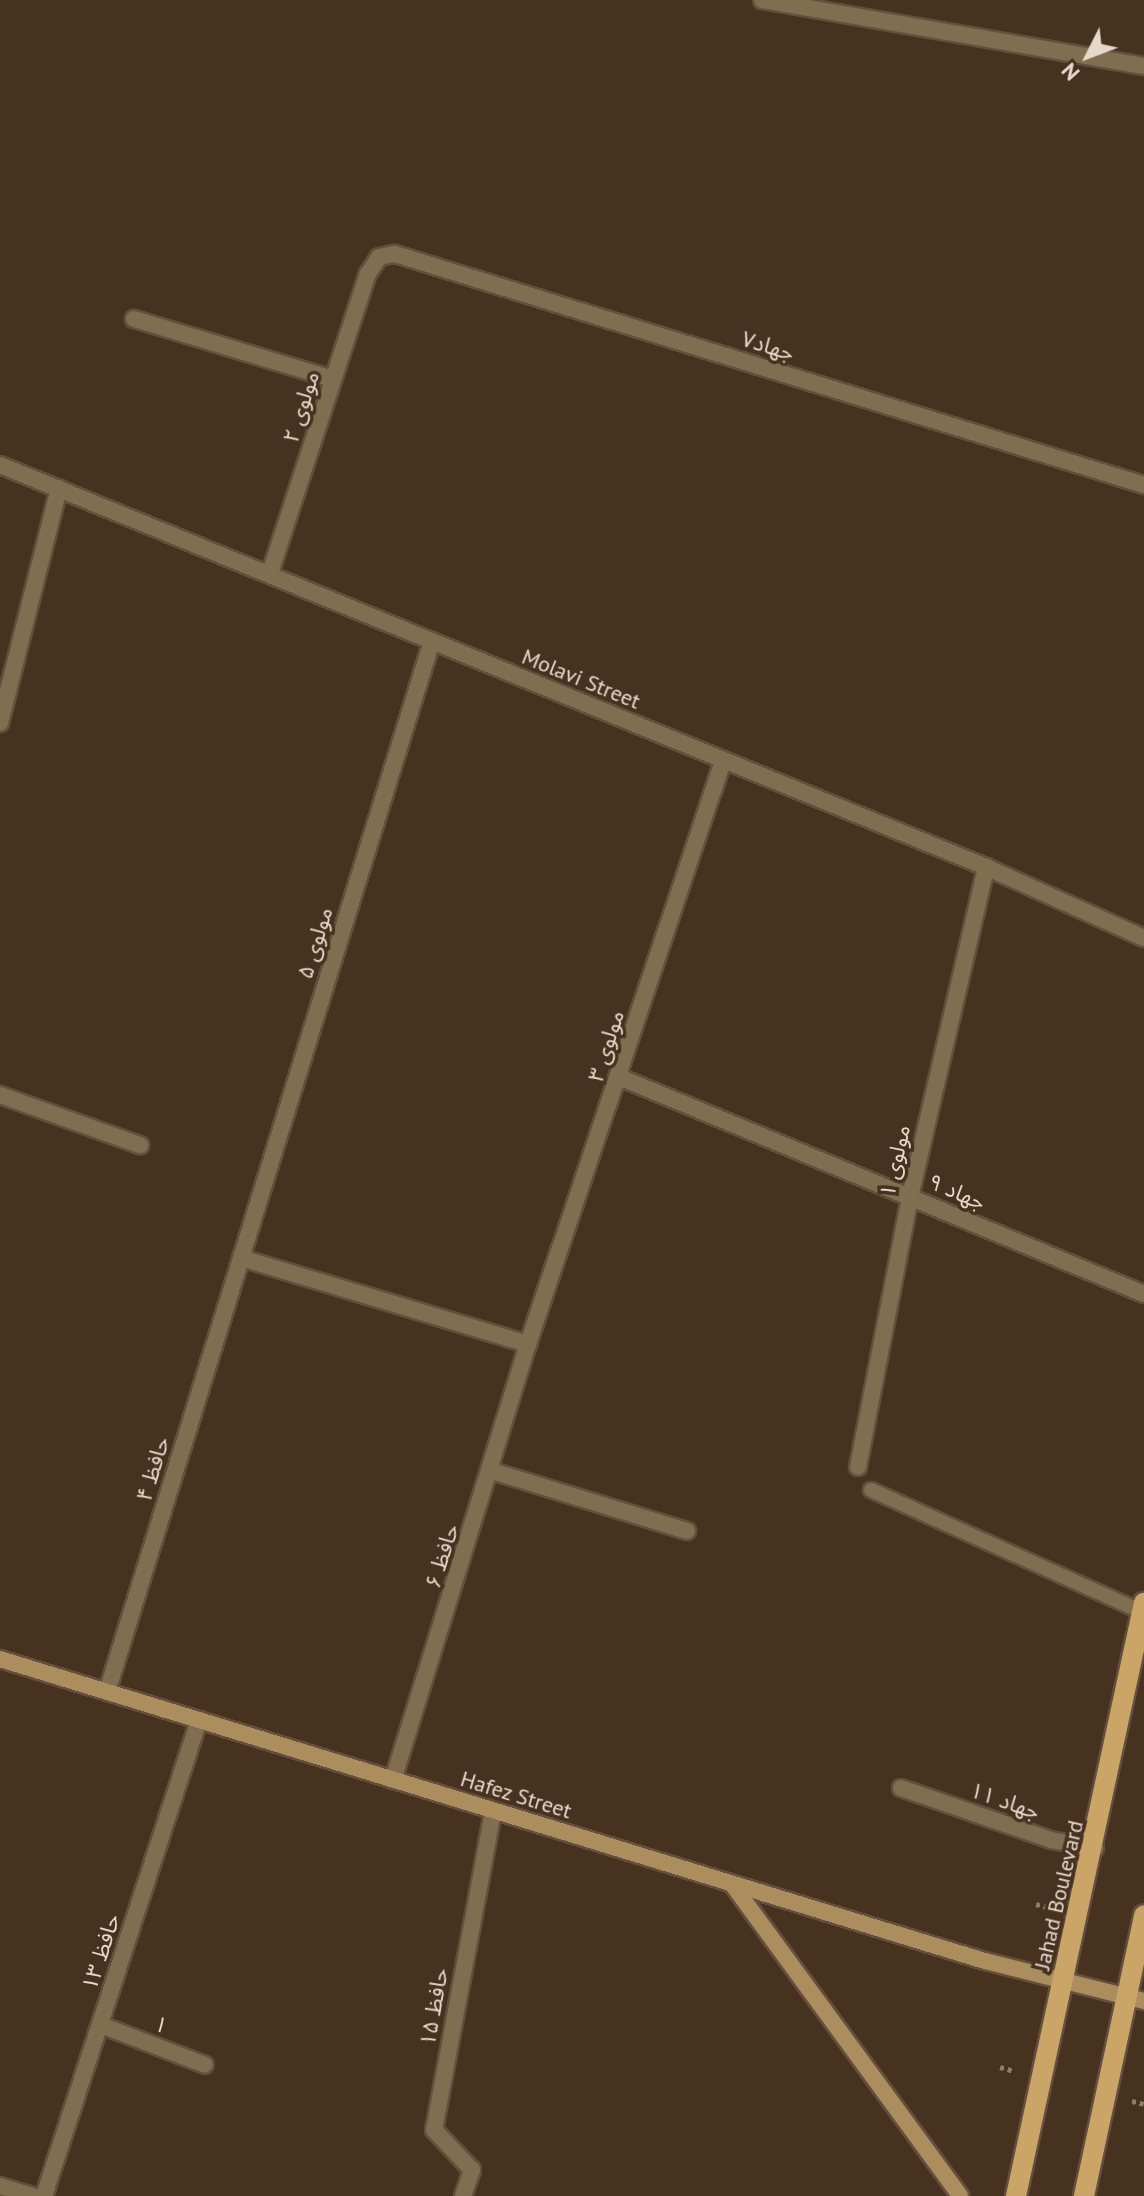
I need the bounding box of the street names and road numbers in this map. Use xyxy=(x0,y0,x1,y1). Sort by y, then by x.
street label: جهاد۷ xyxy=(739,326,797,366)
street label: مولوی ۲ xyxy=(277,368,325,446)
street label: Molavi Street xyxy=(518,643,644,715)
street label: مولوی ۵ xyxy=(292,904,338,982)
street label: مولوی ۳ xyxy=(582,1007,630,1085)
street label: مولوی ۱ xyxy=(874,1122,916,1200)
street label: جهاد ۹ xyxy=(924,1168,990,1216)
street label: حافظ ۴ xyxy=(131,1434,175,1504)
street label: حافظ ۶ xyxy=(419,1521,465,1591)
street label: Hafez Street xyxy=(457,1766,575,1824)
street label: جهاد ۱۱ xyxy=(967,1777,1043,1825)
street label: Jahad Boulevard xyxy=(1029,1818,1089,1972)
street label: حافظ ۱۳ xyxy=(76,1911,126,1993)
street label: حافظ ۱۵ xyxy=(414,1966,454,2048)
street label: ۱ xyxy=(150,2010,172,2040)

